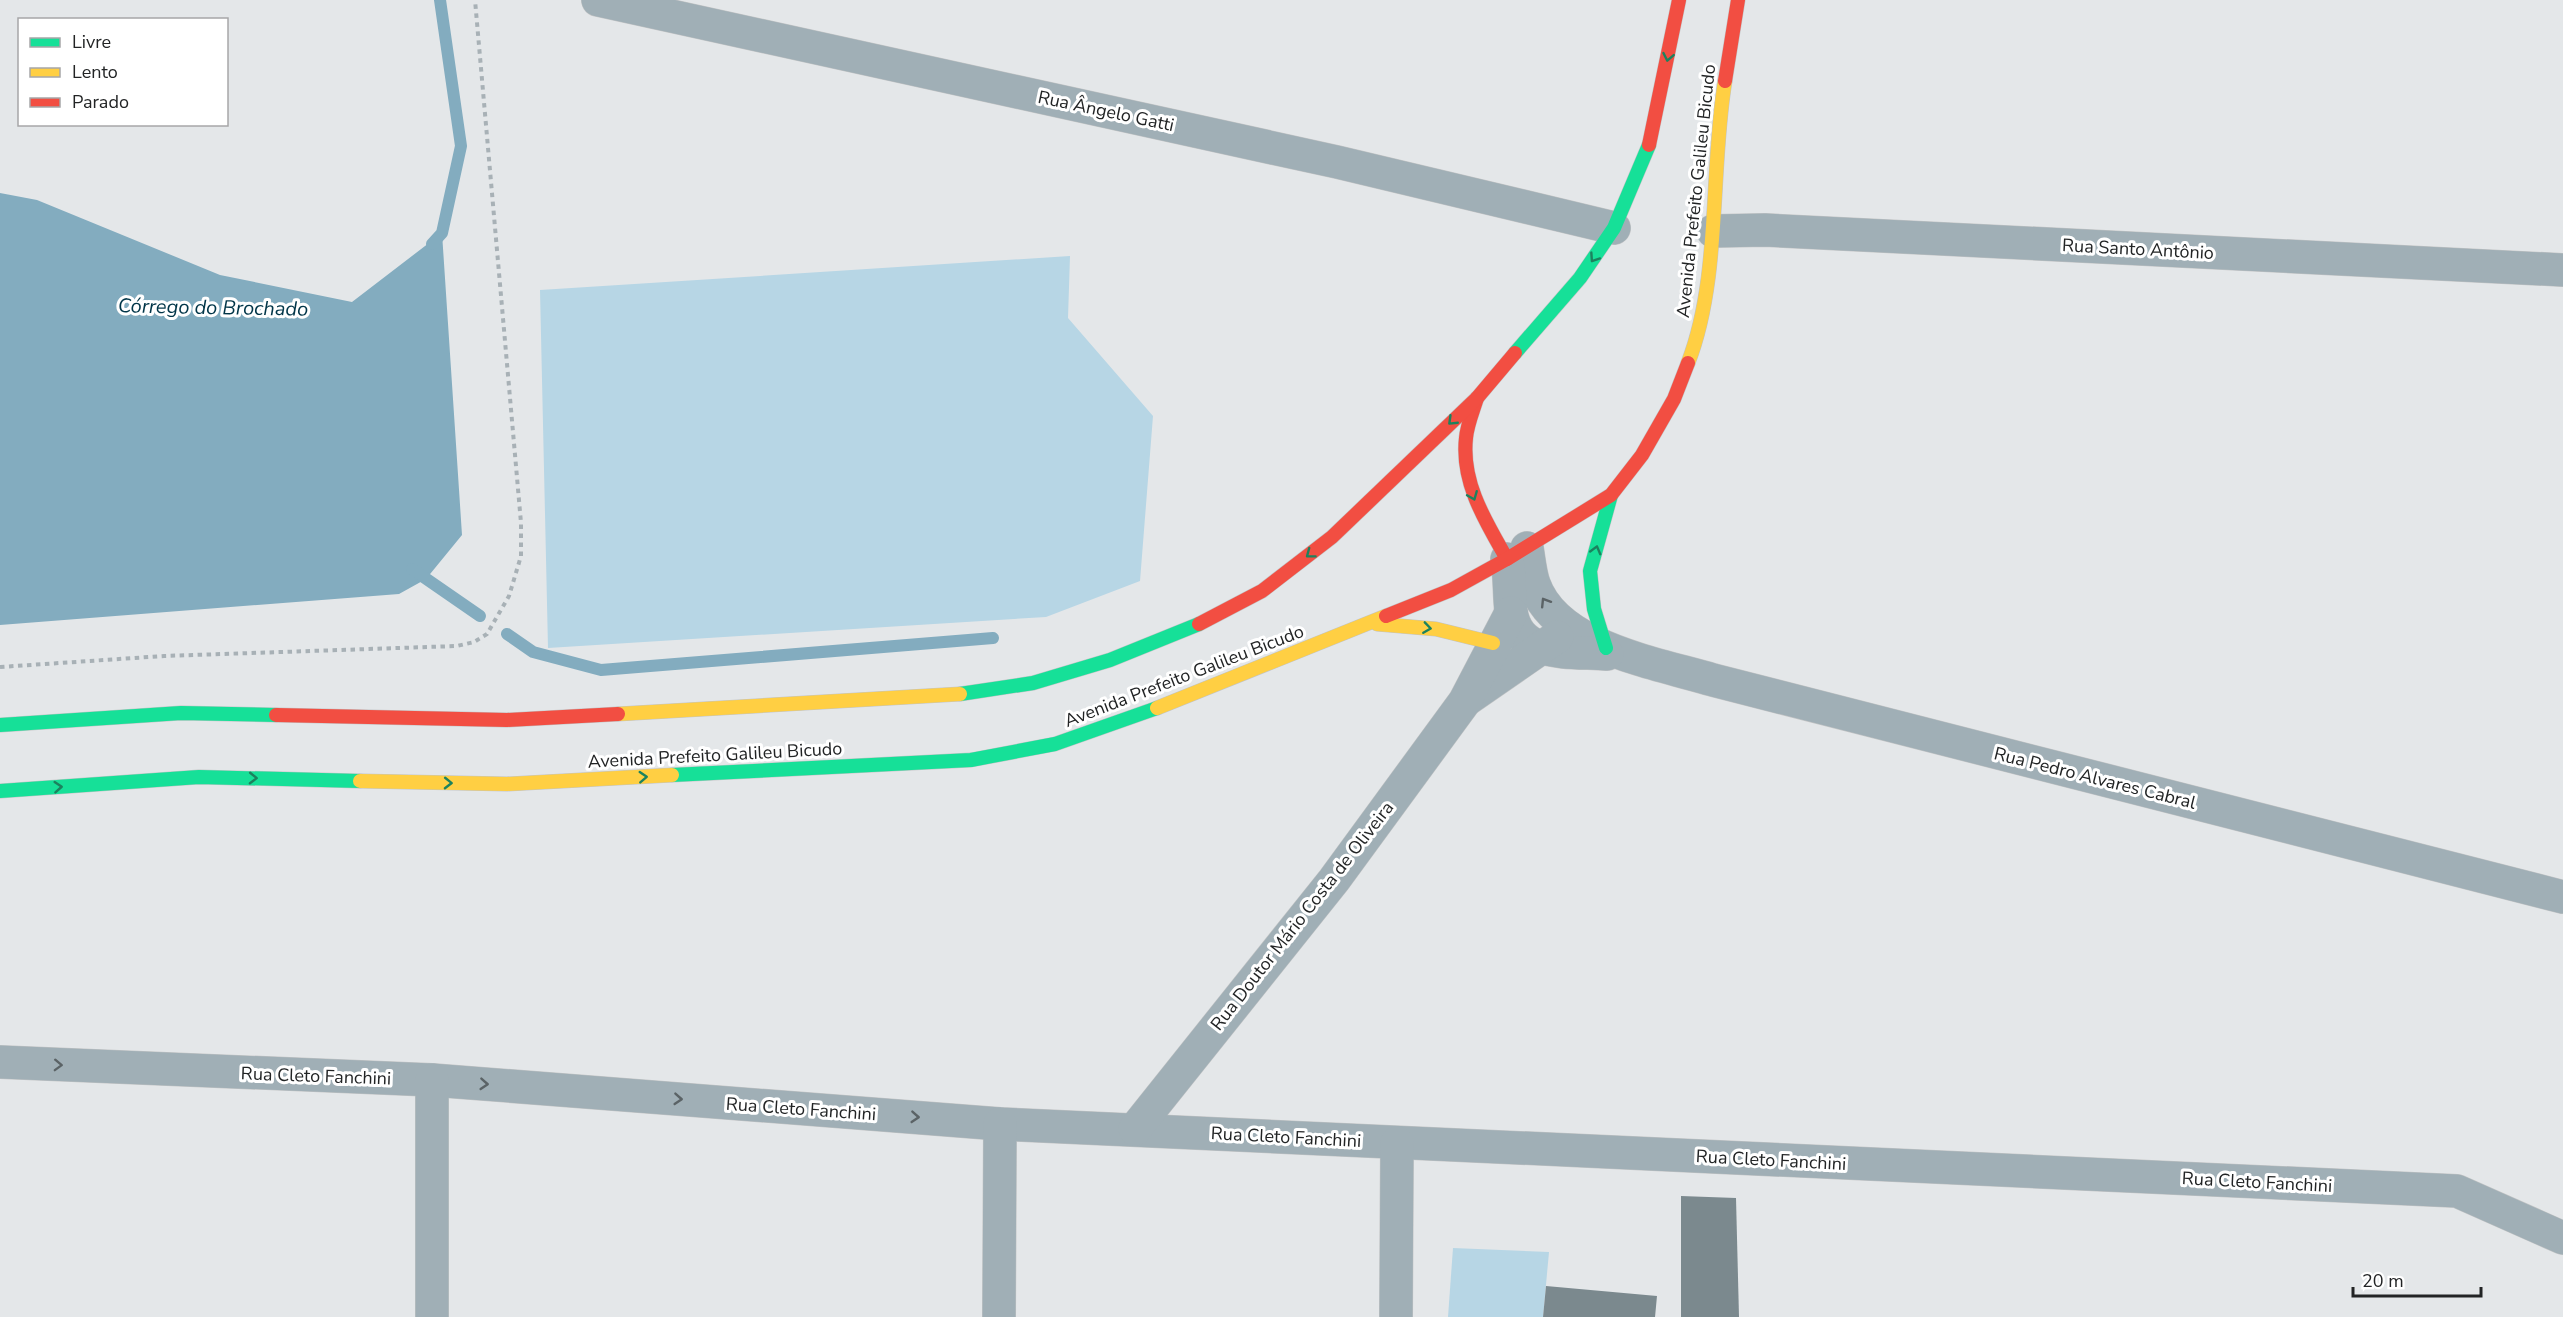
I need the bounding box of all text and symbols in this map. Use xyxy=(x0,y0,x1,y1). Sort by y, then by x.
legend xyxy=(18,18,228,126)
text: Livre xyxy=(72,30,111,54)
one-way arrow xyxy=(1662,52,1675,62)
text: Lento xyxy=(72,60,118,84)
street label: Avenida Prefeito Galileu Bicudo xyxy=(1671,63,1721,319)
street label: Rua Ângelo Gatti xyxy=(1036,85,1176,137)
text: Parado xyxy=(72,90,129,114)
street label: Rua Santo Antônio xyxy=(2061,233,2215,265)
one-way arrow xyxy=(1589,252,1601,262)
water label: Córrego do Brochado xyxy=(118,292,308,323)
one-way arrow xyxy=(1449,414,1459,425)
one-way arrow xyxy=(1466,490,1478,501)
one-way arrow xyxy=(1589,545,1601,556)
one-way arrow xyxy=(1306,547,1317,558)
one-way arrow xyxy=(1541,598,1552,609)
street label: Avenida Prefeito Galileu Bicudo xyxy=(1061,619,1307,733)
one-way arrow xyxy=(1422,621,1432,633)
street label: Avenida Prefeito Galileu Bicudo xyxy=(587,736,843,774)
street label: Rua Pedro Alvares Cabral xyxy=(1991,741,2199,815)
one-way arrow xyxy=(638,771,647,784)
one-way arrow xyxy=(248,772,257,785)
one-way arrow xyxy=(443,777,452,789)
one-way arrow xyxy=(54,781,63,794)
street label: Rua Doutor Mário Costa de Oliveira xyxy=(1205,796,1399,1036)
one-way arrow xyxy=(54,1058,63,1071)
street label: Rua Cleto Fanchini xyxy=(240,1061,392,1091)
one-way arrow xyxy=(480,1078,489,1091)
one-way arrow xyxy=(674,1092,683,1105)
street label: Rua Cleto Fanchini xyxy=(725,1092,877,1126)
one-way arrow xyxy=(910,1110,919,1123)
street label: Rua Cleto Fanchini xyxy=(1210,1121,1362,1153)
street label: Rua Cleto Fanchini xyxy=(1695,1144,1847,1176)
street label: Rua Cleto Fanchini xyxy=(2181,1166,2333,1198)
scale bar xyxy=(2353,1260,2480,1298)
text: 20 m xyxy=(2362,1269,2404,1293)

